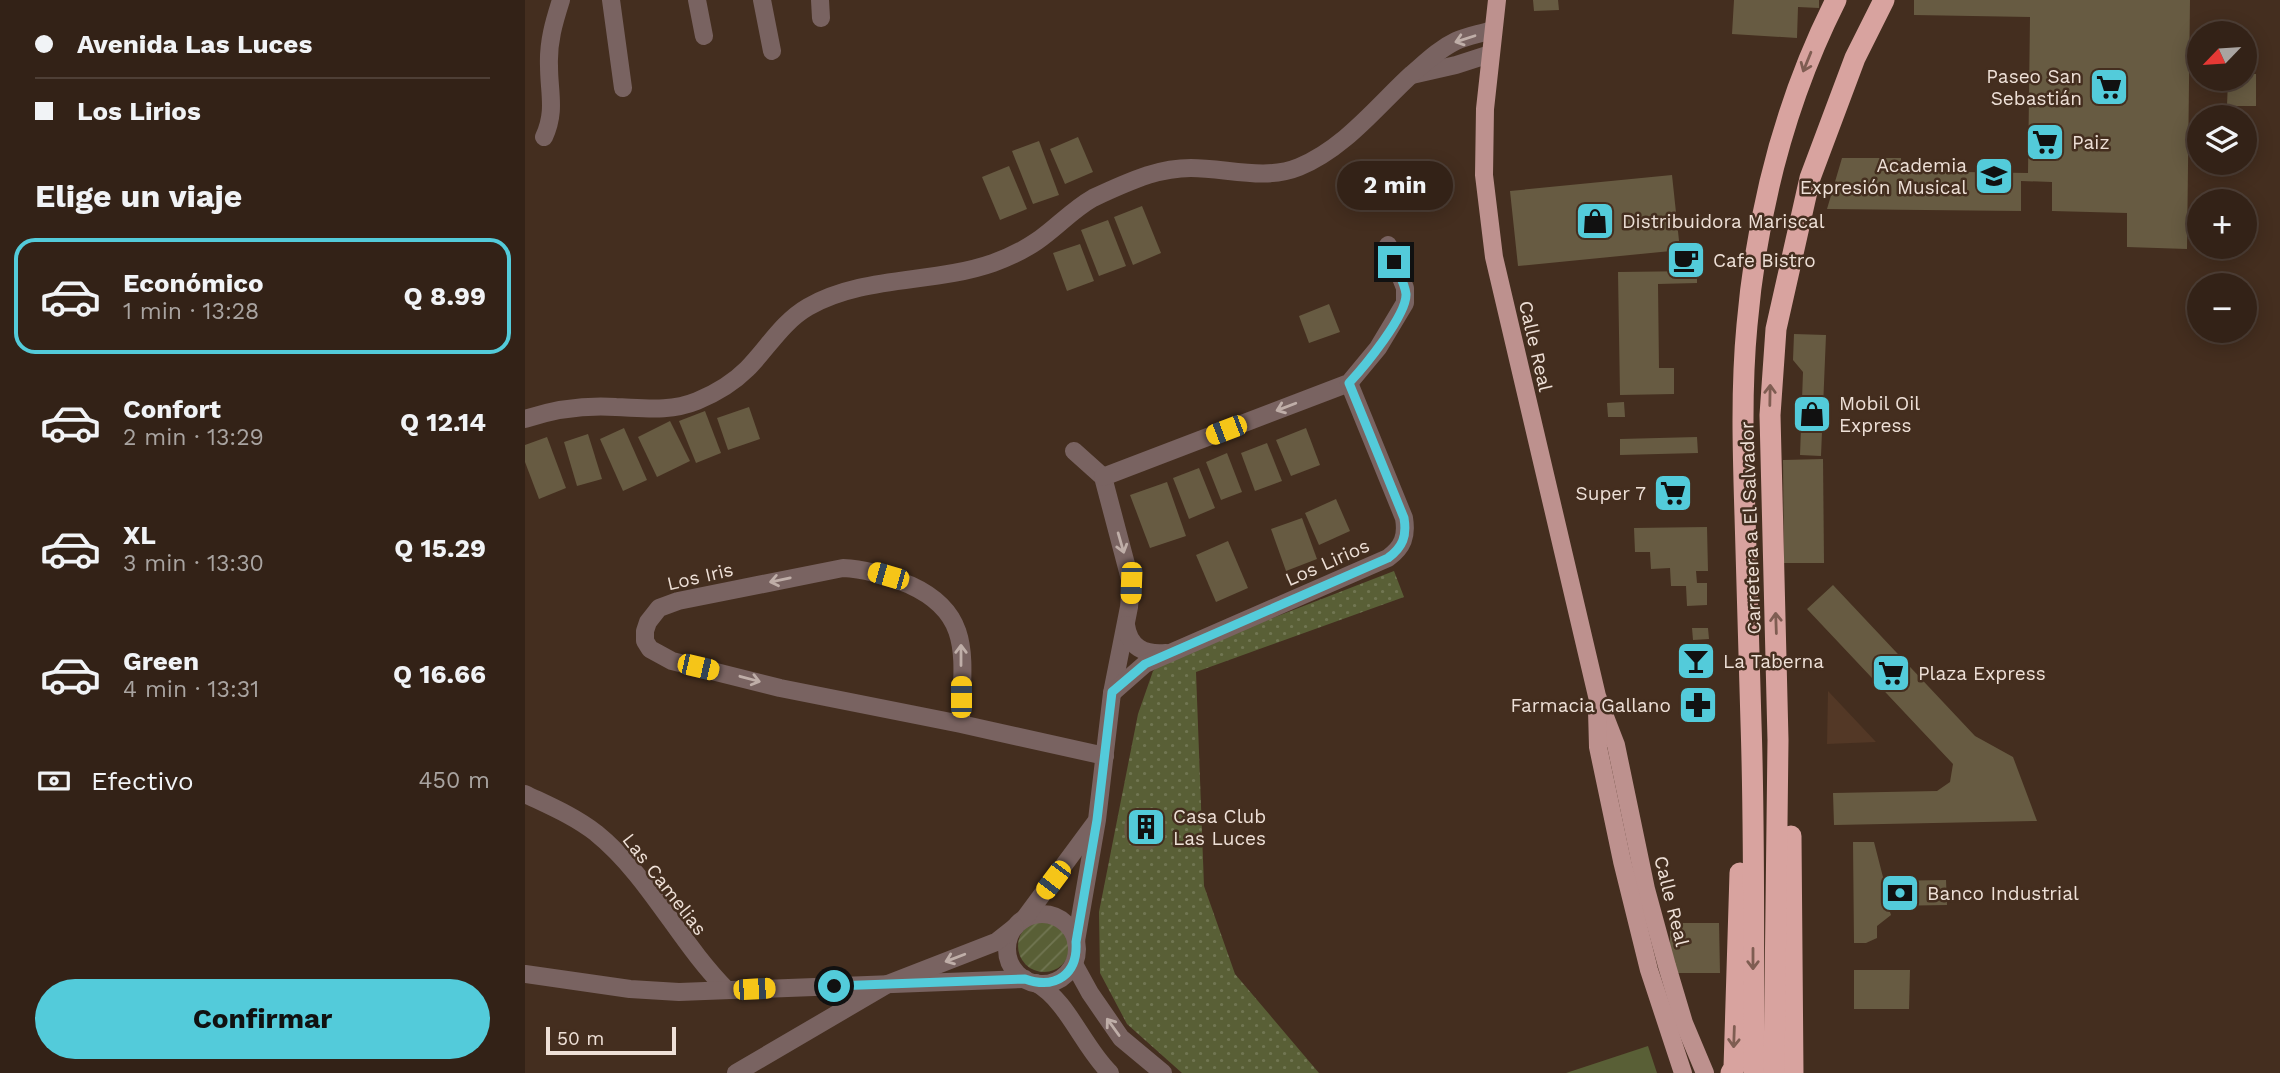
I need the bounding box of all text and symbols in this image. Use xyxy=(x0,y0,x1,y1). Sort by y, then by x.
north arrow xyxy=(2187,21,2257,91)
map controls xyxy=(2187,21,2257,343)
text: Avenida Las Luces xyxy=(77,29,312,59)
one-way arrow xyxy=(1455,33,1477,46)
one-way arrow xyxy=(1800,50,1813,72)
place label: Paseo San Sebastián xyxy=(1986,65,2082,110)
supermarket icon: Paseo San Sebastián xyxy=(2088,66,2130,108)
text: Los Lirios xyxy=(77,96,201,126)
button: layers xyxy=(2187,105,2257,175)
supermarket icon: Paiz xyxy=(2024,121,2066,163)
place label: Paiz xyxy=(2072,131,2110,154)
place label: Academia Expresión Musical xyxy=(1800,154,1967,199)
school or university icon: Academia Expresión Musical xyxy=(1973,155,2015,197)
callout: 2 min xyxy=(1336,160,1452,210)
text: 2 min xyxy=(1364,172,1426,199)
text: Elige un viaje xyxy=(35,177,242,215)
button: + xyxy=(2187,189,2257,259)
shop icon: Distribuidora Mariscal xyxy=(1574,200,1616,242)
place label: Distribuidora Mariscal xyxy=(1622,210,1825,233)
cafe icon: Cafe Bistro xyxy=(1665,239,1707,281)
route end xyxy=(1378,246,1410,278)
place label: Cafe Bistro xyxy=(1713,249,1816,272)
icon: car xyxy=(39,265,102,328)
text: Económico xyxy=(123,268,264,298)
button: − xyxy=(2187,273,2257,343)
text: Q 8.99 xyxy=(404,281,486,311)
text: 1 min · 13:28 xyxy=(123,298,259,325)
street label: Calle Real xyxy=(1514,298,1557,394)
one-way arrow xyxy=(1763,384,1777,407)
icon: car xyxy=(39,391,102,454)
place label: Mobil Oil Express xyxy=(1839,392,1920,437)
shop icon: Mobil Oil Express xyxy=(1791,393,1833,435)
text: Confort xyxy=(123,394,221,424)
one-way arrow xyxy=(1275,402,1297,414)
text: Q 12.14 xyxy=(400,407,486,437)
car xyxy=(1203,413,1250,447)
street label: Carretera a El Salvador xyxy=(1735,421,1766,635)
text: 2 min · 13:29 xyxy=(123,424,264,451)
supermarket icon: Super 7 xyxy=(1652,472,1694,514)
place label: Super 7 xyxy=(1576,482,1646,505)
icon: car xyxy=(39,517,102,580)
text: XL xyxy=(123,520,156,550)
one-way arrow xyxy=(1115,531,1128,553)
text: Q 15.29 xyxy=(394,533,486,563)
street label: Los Lirios xyxy=(1282,534,1373,591)
text: 3 min · 13:30 xyxy=(123,550,264,577)
street label: Los Iris xyxy=(665,558,736,595)
car xyxy=(865,560,912,592)
car xyxy=(1120,562,1143,604)
one-way arrow xyxy=(769,573,792,587)
one-way arrow xyxy=(1769,611,1782,634)
bar icon: La Taberna xyxy=(1675,640,1717,682)
icon: car xyxy=(39,643,102,706)
one-way arrow xyxy=(954,644,968,667)
text: Green xyxy=(123,646,199,676)
place label: La Taberna xyxy=(1723,650,1824,673)
car xyxy=(676,652,721,682)
supermarket icon: Plaza Express xyxy=(1870,652,1912,694)
text: Q 16.66 xyxy=(393,659,486,689)
place label: Plaza Express xyxy=(1918,662,2046,685)
one-way arrow xyxy=(738,673,760,686)
text: 4 min · 13:31 xyxy=(123,676,259,703)
car xyxy=(951,676,972,718)
pharmacy icon: Farmacia Gallano xyxy=(1677,684,1719,726)
place label: Farmacia Gallano xyxy=(1510,694,1671,717)
icon: cash xyxy=(35,762,73,800)
text: Efectivo xyxy=(91,766,194,796)
text: 450 m xyxy=(418,767,490,794)
place label: Casa Club Las Luces xyxy=(1173,805,1266,850)
building icon: Casa Club Las Luces xyxy=(1125,806,1167,848)
street label: Las Camelias xyxy=(618,829,712,940)
street label: Calle Real xyxy=(1649,853,1694,949)
car xyxy=(1032,857,1075,903)
bank icon: Banco Industrial xyxy=(1879,872,1921,914)
place label: Banco Industrial xyxy=(1927,882,2079,905)
one-way arrow xyxy=(1746,947,1760,970)
one-way arrow xyxy=(945,953,967,965)
route start xyxy=(818,970,850,1002)
car xyxy=(733,977,776,1001)
button: Confirmar xyxy=(35,979,490,1059)
one-way arrow xyxy=(1106,1018,1120,1037)
scale bar xyxy=(546,1024,675,1056)
one-way arrow xyxy=(1728,1025,1741,1048)
text: 50 m xyxy=(557,1027,604,1050)

